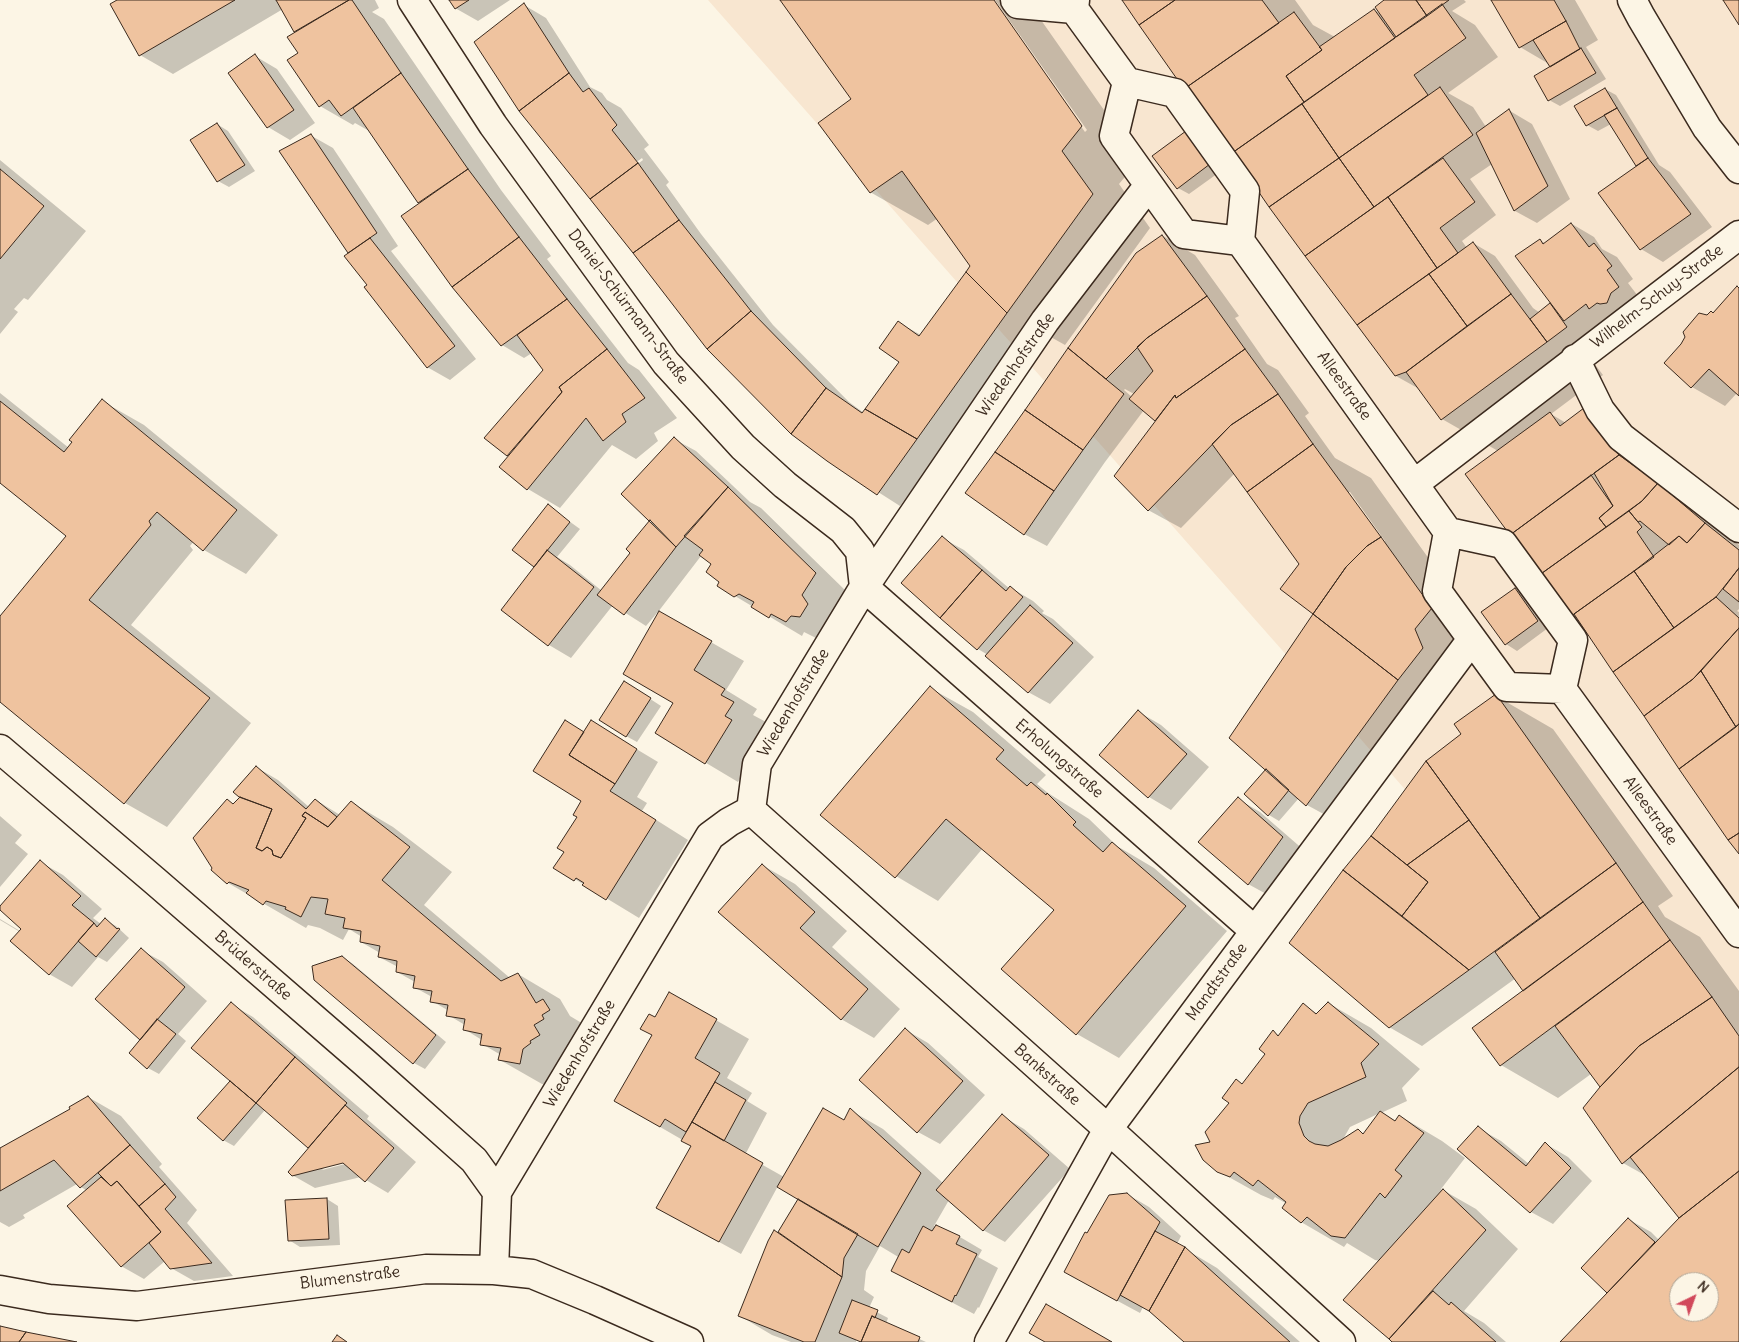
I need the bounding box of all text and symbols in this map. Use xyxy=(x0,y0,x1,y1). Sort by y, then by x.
street label: Daniel-Schürmann-Straße xyxy=(564,226,692,388)
street label: Wilhelm-Schuy-Straße xyxy=(1587,241,1727,353)
street label: Wiedenhofstraße xyxy=(973,309,1059,421)
street label: Alleestraße xyxy=(1313,348,1375,424)
street label: Wiedenhofstraße xyxy=(754,645,834,761)
street label: Erholungstraße xyxy=(1011,715,1107,803)
street label: Alleestraße xyxy=(1619,773,1681,849)
street label: Brüderstraße xyxy=(210,927,296,1005)
street label: Mandtstraße xyxy=(1182,939,1252,1025)
street label: Wiedenhofstraße xyxy=(540,996,620,1112)
street label: Bankstraße xyxy=(1010,1040,1084,1110)
street label: Blumenstraße xyxy=(299,1262,401,1294)
north arrow xyxy=(1669,1272,1719,1322)
text: N xyxy=(1694,1277,1713,1297)

